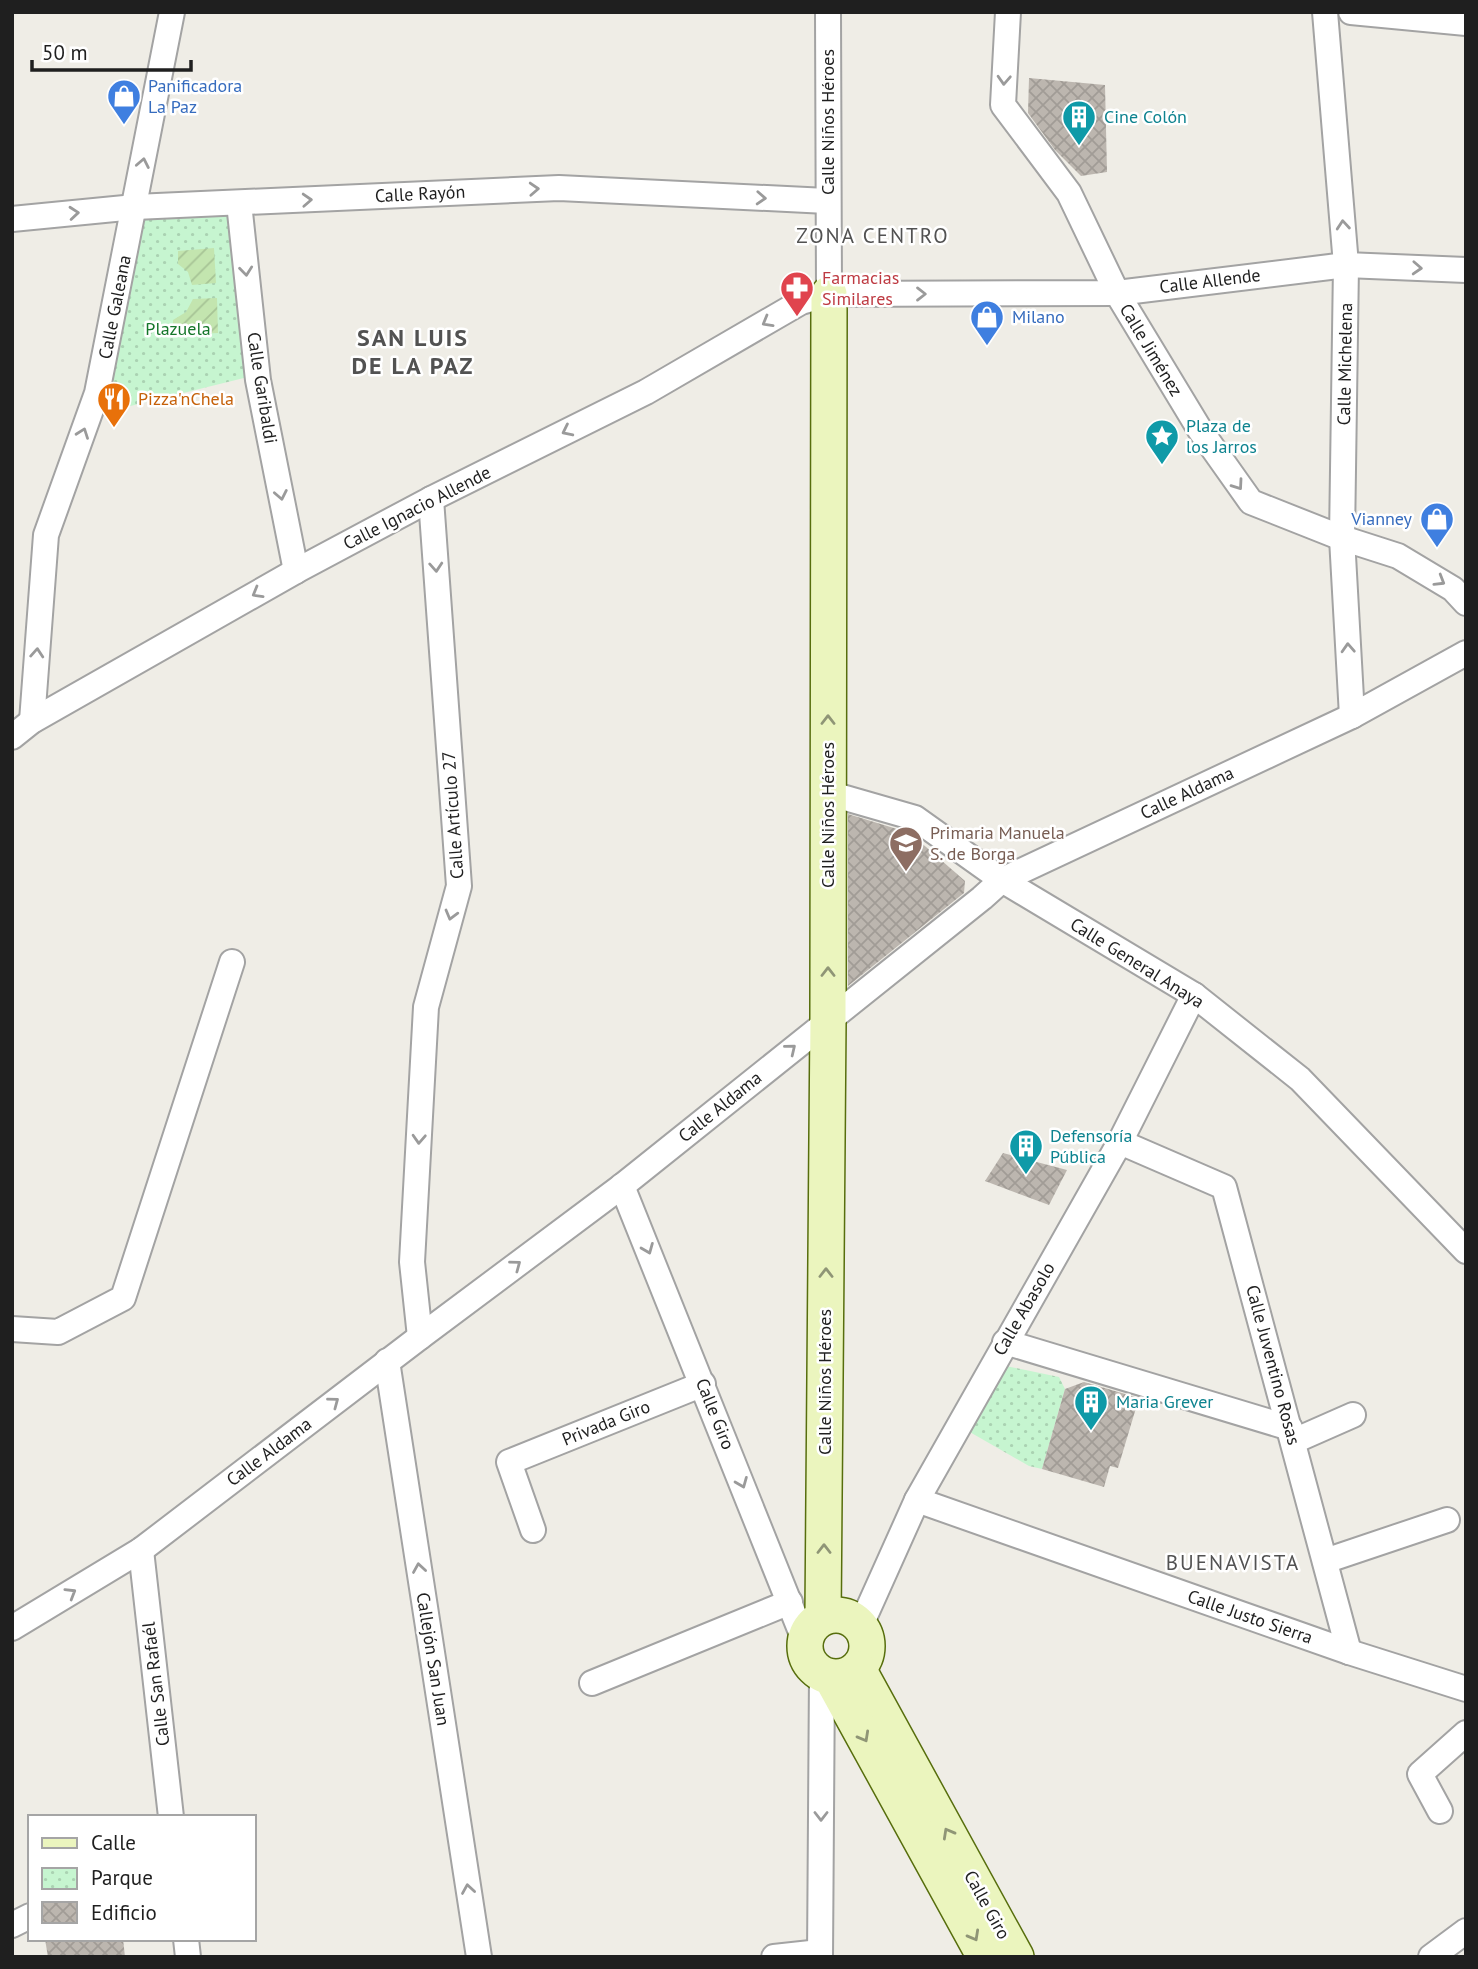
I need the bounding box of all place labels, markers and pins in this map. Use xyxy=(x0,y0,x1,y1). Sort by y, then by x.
place label: Panificadora La Paz xyxy=(148,74,242,118)
shop icon: Panificadora La Paz xyxy=(105,77,143,126)
building icon: Cine Colón xyxy=(1060,98,1098,147)
place label: Cine Colón xyxy=(1104,105,1187,128)
place label: Farmacias Similares xyxy=(822,266,899,310)
pharmacy icon: Farmacias Similares xyxy=(778,269,816,318)
shop icon: Milano xyxy=(968,298,1006,347)
place label: Milano xyxy=(1012,305,1065,328)
restaurant icon: Pizza'nChela xyxy=(95,380,133,429)
place label: Pizza'nChela xyxy=(138,387,234,410)
place label: Plaza de los Jarros xyxy=(1186,414,1257,458)
place icon: Plaza de los Jarros xyxy=(1143,417,1181,466)
shop icon: Vianney xyxy=(1418,500,1456,549)
place label: Vianney xyxy=(1350,507,1413,530)
place label: Primaria Manuela S. de Borga xyxy=(930,821,1065,865)
school or university icon: Primaria Manuela S. de Borga xyxy=(887,824,925,873)
place label: Defensoría Pública xyxy=(1050,1124,1133,1168)
building icon: Defensoría Pública xyxy=(1007,1127,1045,1176)
building icon: Maria Grever xyxy=(1072,1383,1110,1432)
place label: Maria Grever xyxy=(1116,1390,1213,1413)

